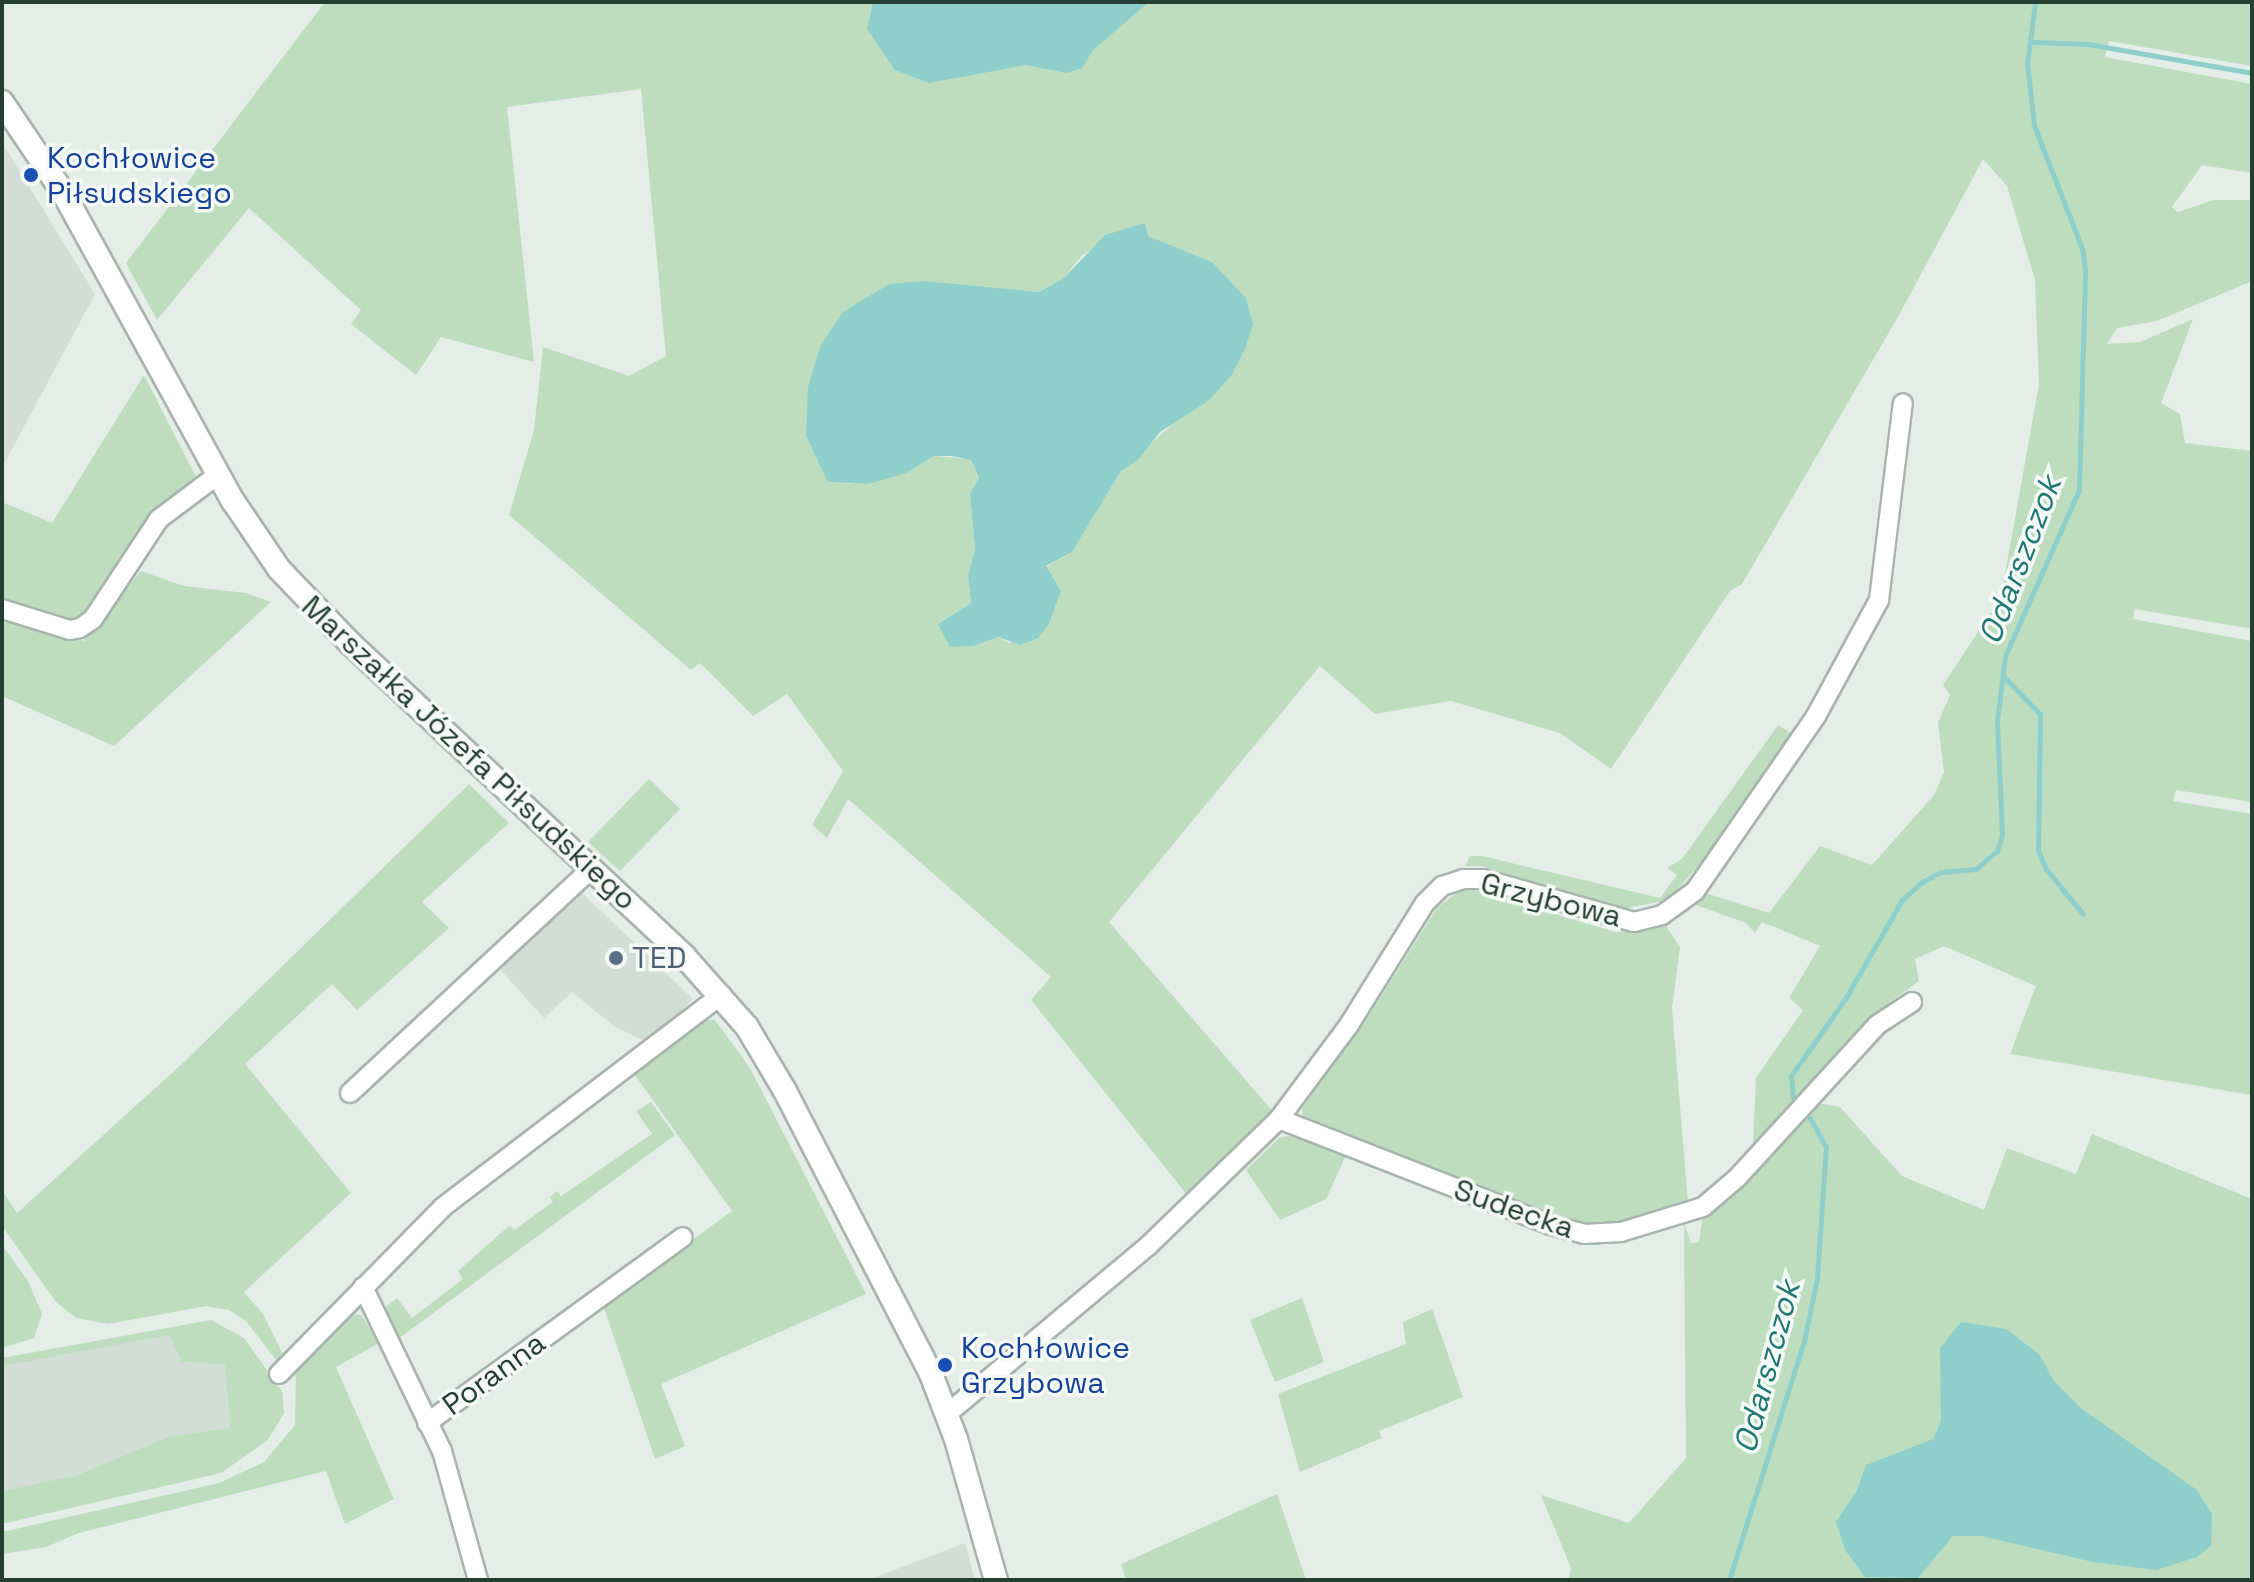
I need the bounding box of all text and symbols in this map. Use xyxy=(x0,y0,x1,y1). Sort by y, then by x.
place label: Kochłowice Piłsudskiego xyxy=(47,140,232,210)
marker: Kochłowice Piłsudskiego xyxy=(22,166,40,184)
water label: Odarszczok xyxy=(1970,471,2070,649)
street label: Marszałka Józefa Piłsudskiego xyxy=(294,588,644,918)
street label: Grzybowa xyxy=(1477,865,1625,935)
place label: TED xyxy=(632,940,686,976)
marker: TED xyxy=(607,949,625,967)
street label: Sudecka xyxy=(1449,1172,1579,1246)
water label: Odarszczok xyxy=(1726,1277,1808,1457)
street label: Poranna xyxy=(436,1325,552,1423)
place label: Kochłowice Grzybowa xyxy=(961,1330,1130,1400)
marker: Kochłowice Grzybowa xyxy=(936,1356,954,1374)

